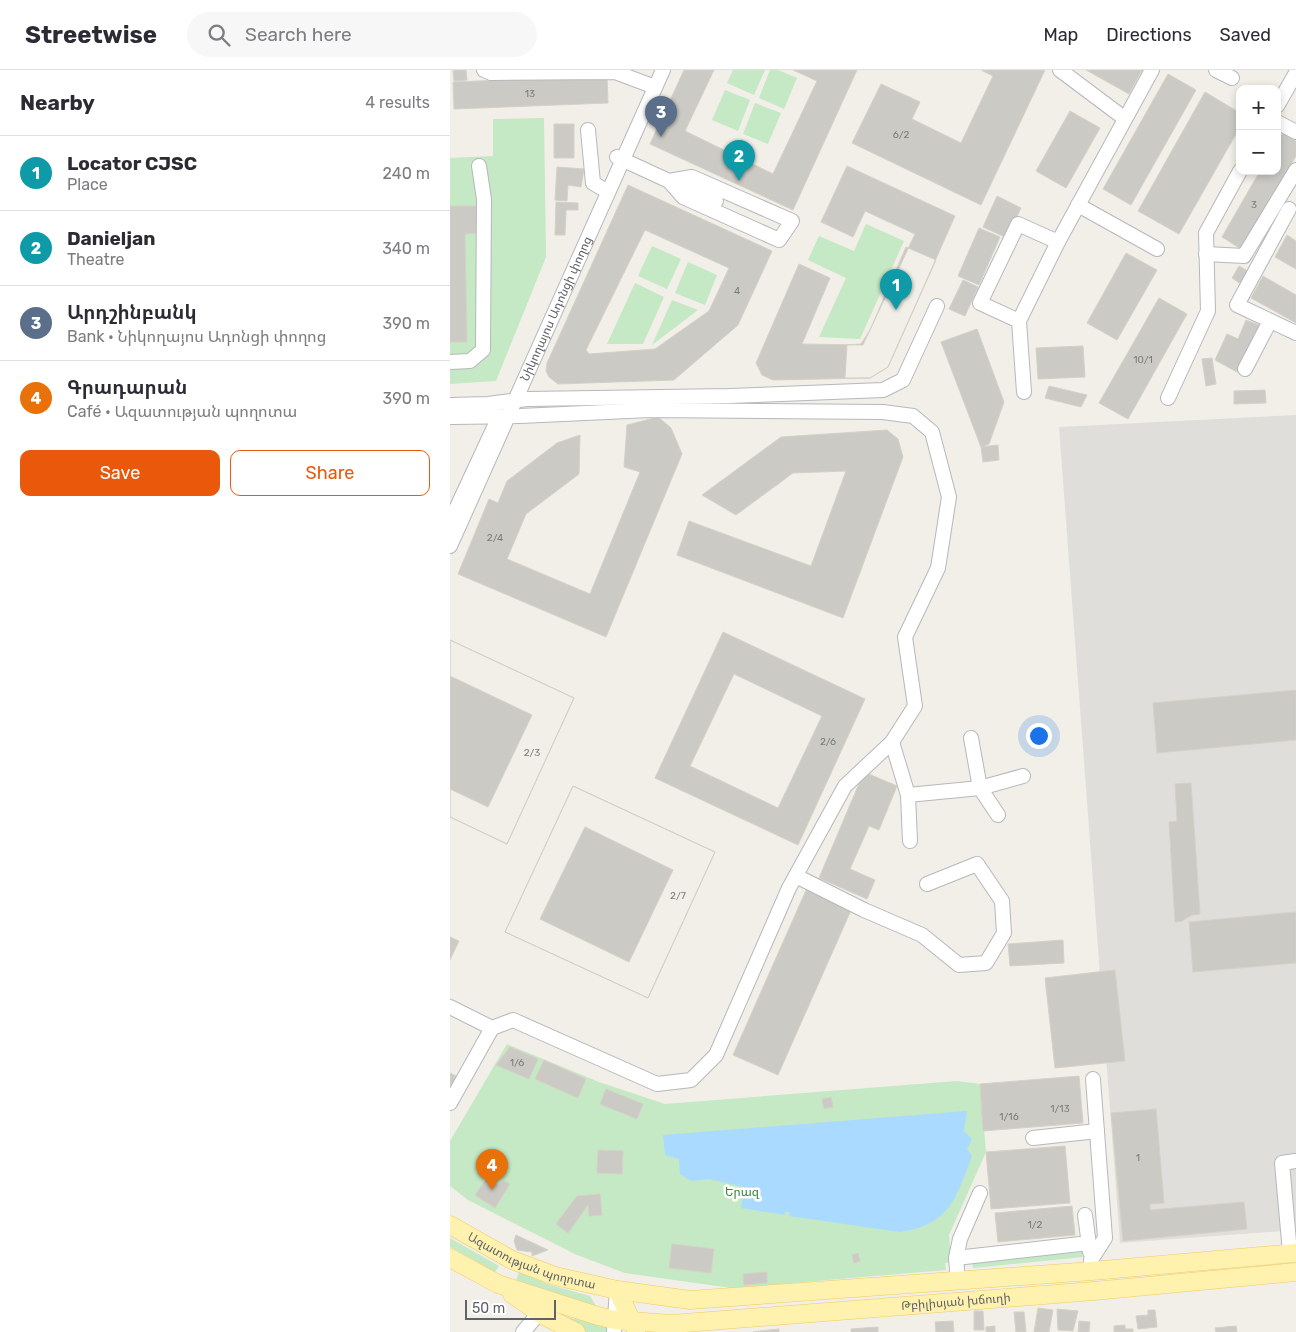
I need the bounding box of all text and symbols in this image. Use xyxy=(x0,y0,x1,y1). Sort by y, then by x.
search box xyxy=(187,12,537,57)
text: Streetwise xyxy=(25,21,157,49)
icon: search xyxy=(205,21,233,49)
text: Search here xyxy=(245,23,352,46)
text: Map xyxy=(1043,24,1078,46)
text: Directions xyxy=(1106,24,1192,46)
text: Saved xyxy=(1220,24,1271,46)
map controls xyxy=(1236,85,1281,175)
button: + xyxy=(1236,85,1281,130)
house number: 13 xyxy=(525,88,535,100)
text: Nearby xyxy=(20,90,95,115)
text: 4 results xyxy=(365,93,430,112)
pin: 3 xyxy=(645,96,677,137)
house number: 6/2 xyxy=(893,129,909,141)
button: − xyxy=(1236,130,1281,175)
pin: 2 xyxy=(723,140,755,181)
text: Locator CJSC xyxy=(67,152,197,175)
text: 1 xyxy=(32,164,40,183)
text: 240 m xyxy=(383,164,430,183)
text: Place xyxy=(67,175,108,194)
house number: 3 xyxy=(1251,199,1257,211)
text: Danieljan xyxy=(67,227,155,250)
street label: Նիկողայոս Ադոնցի փողոց xyxy=(518,234,595,383)
text: 2 xyxy=(31,239,41,258)
text: 340 m xyxy=(382,239,430,258)
text: Theatre xyxy=(67,250,125,269)
pin: 1 xyxy=(880,269,912,310)
house number: 4 xyxy=(734,285,740,297)
text: Արդշինբանկ xyxy=(67,301,197,324)
text: 3 xyxy=(31,314,41,333)
text: 390 m xyxy=(383,314,430,333)
text: Bank · Նիկողայոս Ադոնցի փողոց xyxy=(67,327,326,346)
house number: 10/1 xyxy=(1133,354,1153,366)
text: Գրադարան xyxy=(67,376,187,399)
text: 4 xyxy=(31,389,41,408)
text: 390 m xyxy=(383,389,430,408)
text: Café · Ազատության պողոտա xyxy=(67,402,297,421)
button: Save xyxy=(20,450,220,496)
button: Share xyxy=(230,450,430,496)
house number: 2/4 xyxy=(487,532,503,544)
your location xyxy=(1026,723,1052,749)
house number: 2/6 xyxy=(820,736,836,748)
house number: 2/3 xyxy=(524,747,540,759)
house number: 2/7 xyxy=(670,890,686,902)
house number: 1/6 xyxy=(510,1057,524,1069)
house number: 1/13 xyxy=(1050,1103,1070,1115)
house number: 1/16 xyxy=(999,1111,1019,1123)
pin: 4 xyxy=(476,1149,508,1190)
house number: 1 xyxy=(1136,1152,1140,1164)
park label: Երազ xyxy=(725,1185,760,1199)
house number: 1/2 xyxy=(1028,1219,1043,1231)
street label: Ազատության պողոտա xyxy=(465,1229,597,1292)
street label: Թբիլիսյան խճուղի xyxy=(901,1291,1011,1313)
scale bar xyxy=(465,1297,556,1320)
text: 50 m xyxy=(472,1300,505,1317)

